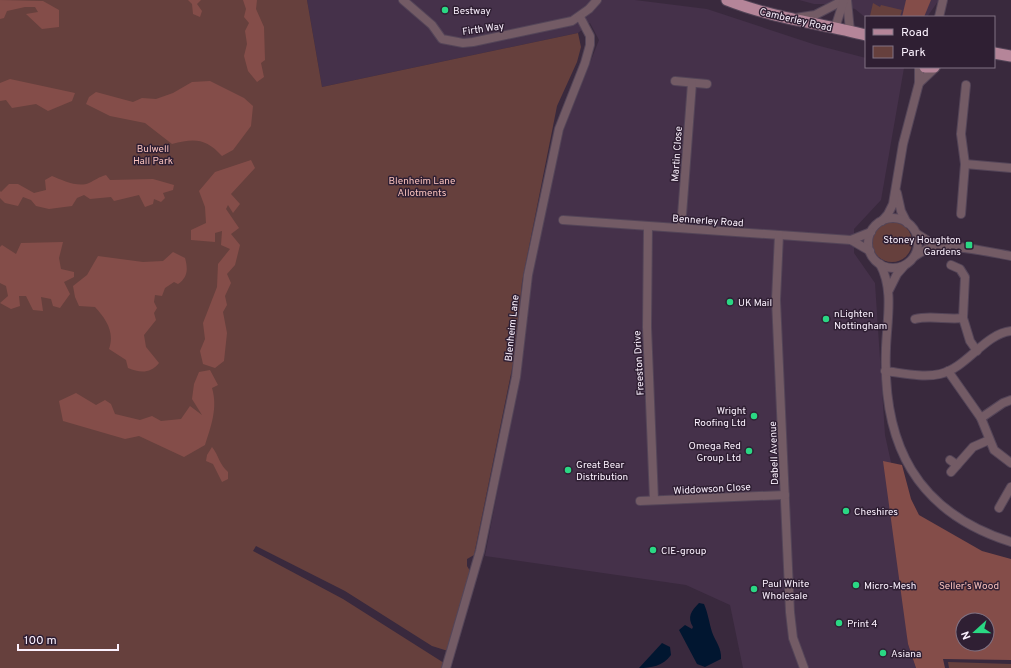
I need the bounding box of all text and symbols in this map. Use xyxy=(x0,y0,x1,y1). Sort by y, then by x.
marker: Bestway xyxy=(440,5,450,15)
place label: Bestway xyxy=(453,5,491,18)
street label: Camberley Road xyxy=(758,6,833,35)
legend xyxy=(865,16,995,68)
street label: Firth Way xyxy=(461,20,505,39)
text: Road xyxy=(901,25,929,41)
text: Park xyxy=(901,45,926,61)
street label: Martin Close xyxy=(669,126,686,182)
park label: Bulwell Hall Park xyxy=(133,143,173,168)
park label: Blenheim Lane Allotments xyxy=(389,175,455,200)
street label: Bennerley Road xyxy=(672,213,744,230)
place label: Stoney Houghton Gardens xyxy=(883,234,961,259)
marker: Stoney Houghton Gardens xyxy=(964,240,974,250)
street label: Blenheim Lane xyxy=(503,294,522,362)
marker: UK Mail xyxy=(725,297,735,307)
place label: UK Mail xyxy=(738,297,772,310)
place label: nLighten Nottingham xyxy=(834,308,887,333)
marker: nLighten Nottingham xyxy=(821,314,831,324)
street label: Freeston Drive xyxy=(631,330,648,396)
place label: Wright Roofing Ltd xyxy=(694,405,746,430)
marker: Wright Roofing Ltd xyxy=(749,411,759,421)
street label: Dabell Avenue xyxy=(767,421,782,485)
place label: Omega Red Group Ltd xyxy=(689,440,741,465)
marker: Omega Red Group Ltd xyxy=(744,446,754,456)
place label: Great Bear Distribution xyxy=(576,459,628,484)
marker: Great Bear Distribution xyxy=(563,465,573,475)
street label: Widdowson Close xyxy=(673,481,751,498)
marker: Cheshires xyxy=(841,506,851,516)
place label: Cheshires xyxy=(854,506,898,519)
marker: CIE-group xyxy=(648,545,658,555)
place label: CIE-group xyxy=(661,545,707,558)
place label: Paul White Wholesale xyxy=(762,578,809,603)
marker: Micro-Mesh xyxy=(851,580,861,590)
place label: Micro-Mesh xyxy=(864,580,916,593)
park label: Seller's Wood xyxy=(939,580,999,593)
marker: Paul White Wholesale xyxy=(749,584,759,594)
north arrow xyxy=(955,612,995,652)
marker: Print 4 xyxy=(834,618,844,628)
place label: Print 4 xyxy=(847,618,878,631)
scale bar xyxy=(18,626,118,652)
text: N xyxy=(959,629,975,641)
text: 100 m xyxy=(24,633,57,649)
marker: Asiana xyxy=(878,648,888,658)
place label: Asiana xyxy=(891,648,921,661)

